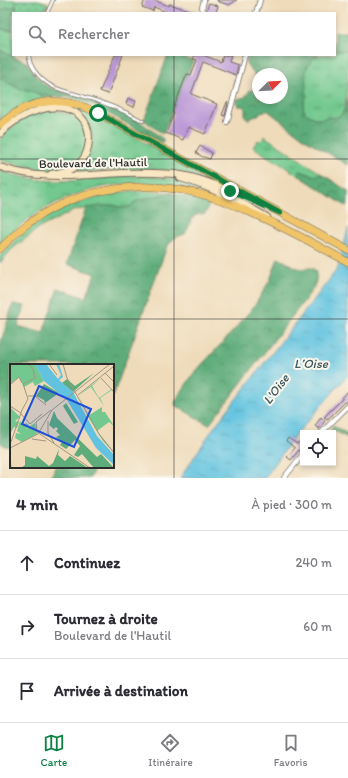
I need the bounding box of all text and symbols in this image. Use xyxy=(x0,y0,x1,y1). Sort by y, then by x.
search box xyxy=(12,12,336,56)
icon: search xyxy=(26,23,48,45)
text: Rechercher xyxy=(58,25,130,43)
north arrow xyxy=(252,68,288,104)
route start xyxy=(89,104,107,122)
street label: Boulevard de l'Hautil xyxy=(39,155,148,171)
route end xyxy=(221,182,239,200)
water label: L’Oise xyxy=(294,356,329,371)
inset map xyxy=(10,364,114,468)
water label: L'Oise xyxy=(260,370,293,407)
map controls xyxy=(300,430,336,466)
button: locate xyxy=(300,430,336,466)
text: 4 min xyxy=(16,494,58,514)
text: À pied · 300 m xyxy=(251,497,332,512)
icon: ahead xyxy=(16,552,38,574)
text: Continuez xyxy=(54,554,120,572)
text: 240 m xyxy=(295,555,332,570)
text: Tournez à droite xyxy=(54,610,158,628)
icon: right xyxy=(16,616,38,638)
text: 60 m xyxy=(303,619,332,634)
text: Boulevard de l'Hautil xyxy=(54,628,171,643)
icon: arrive xyxy=(16,680,38,702)
text: Arrivée à destination xyxy=(54,682,188,700)
tab: Carte xyxy=(41,732,67,769)
tab: Itinéraire xyxy=(148,732,193,769)
tab: Favoris xyxy=(274,732,307,769)

